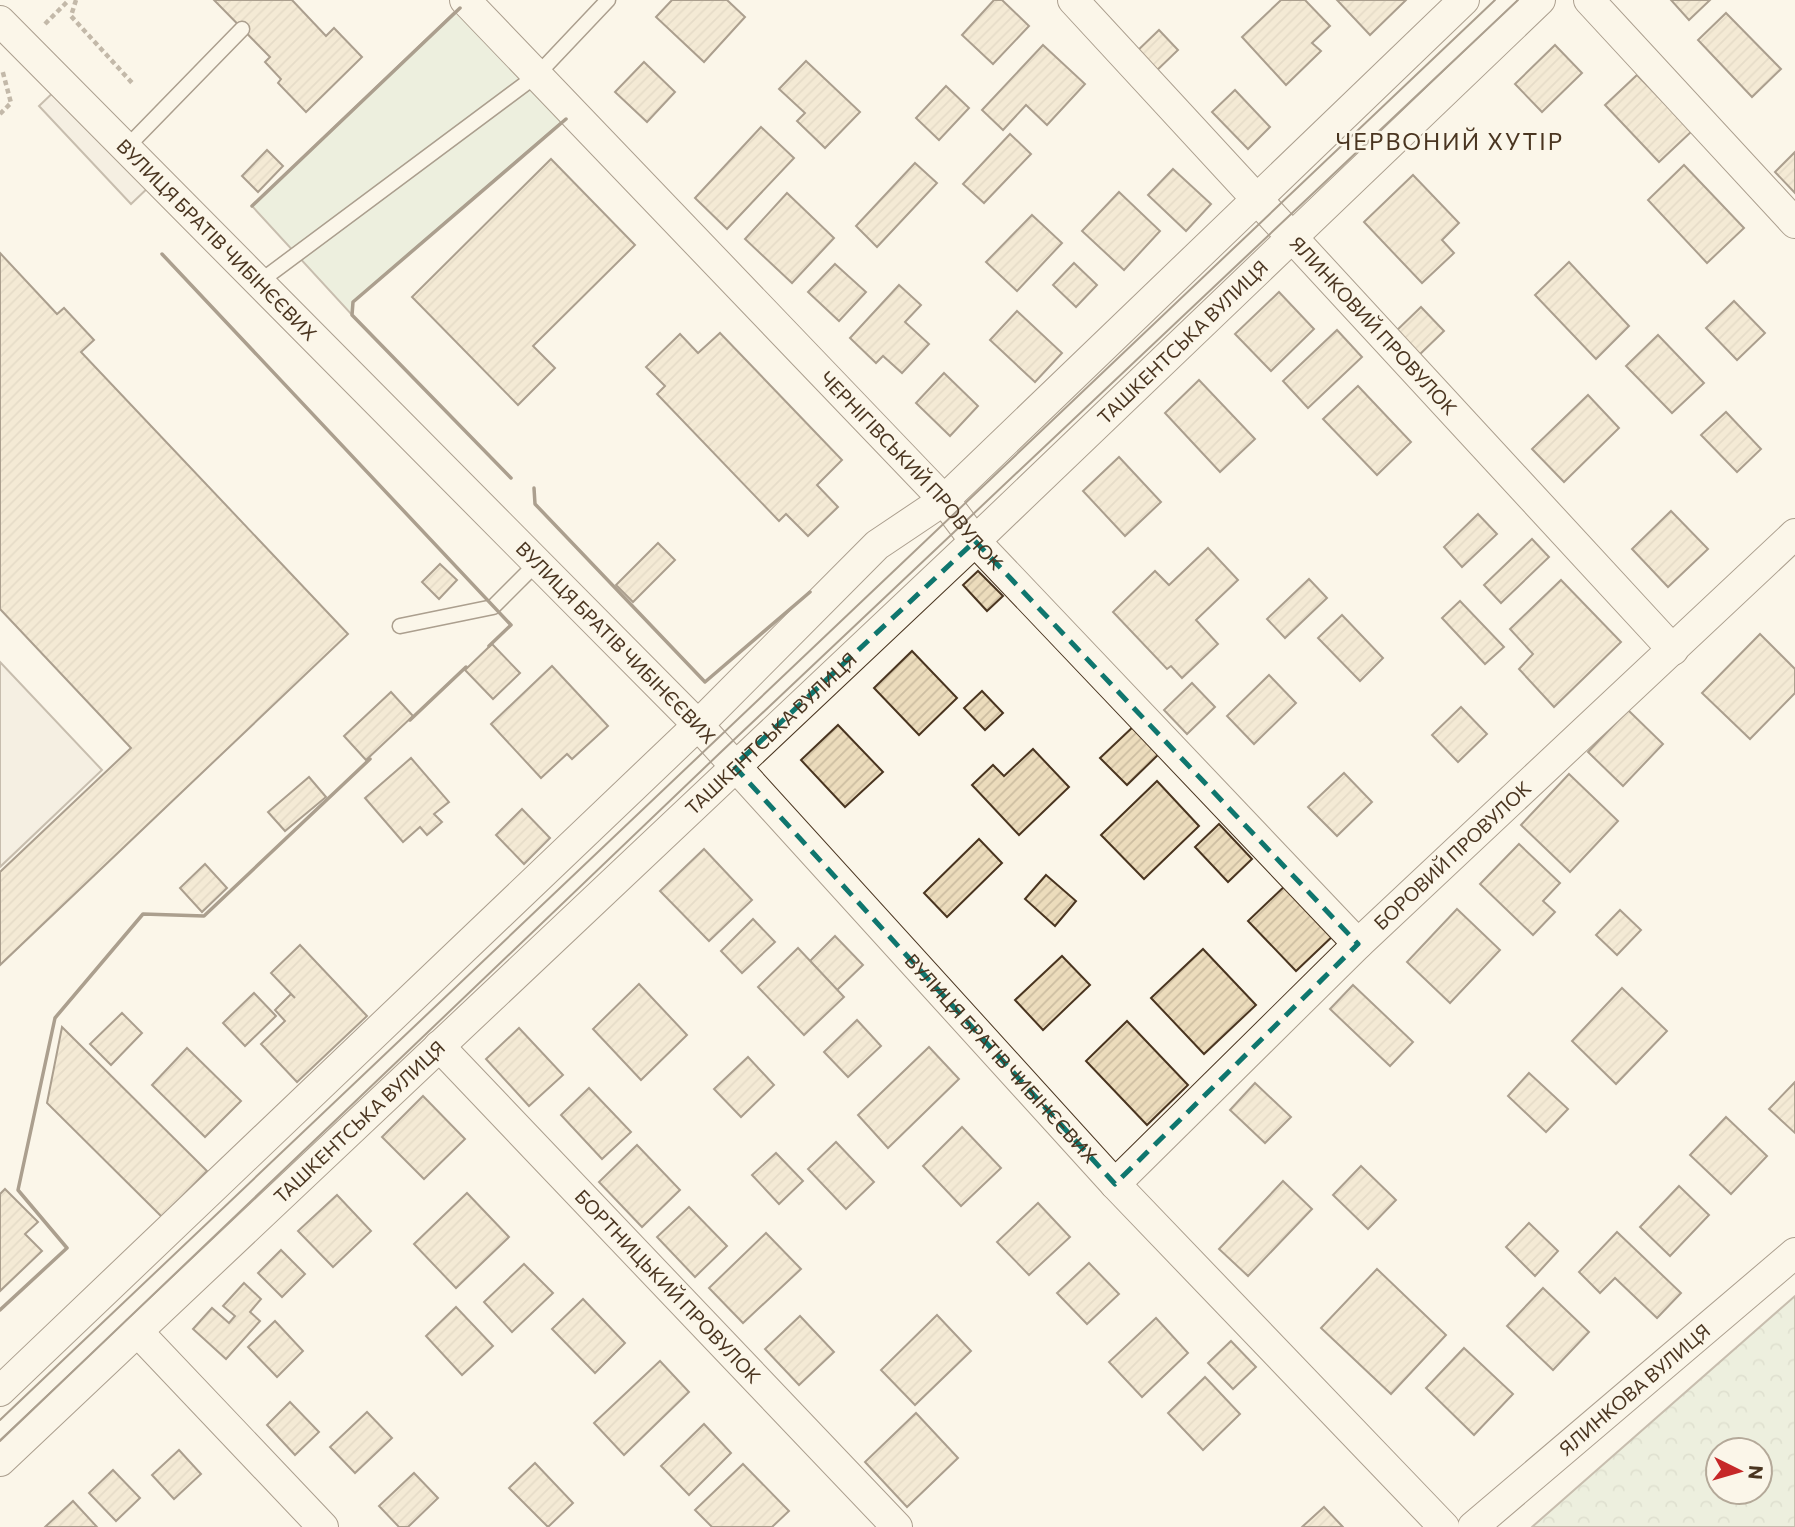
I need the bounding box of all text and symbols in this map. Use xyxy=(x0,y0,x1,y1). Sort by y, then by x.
district label: ЧЕРВОНИЙ ХУТІР xyxy=(1336,127,1564,155)
street label: ВУЛИЦЯ БРАТІВ ЧИБІНЄЄВИХ xyxy=(112,134,322,345)
street label: ЯЛИНКОВИЙ ПРОВУЛОК xyxy=(1286,231,1462,420)
street label: ТАШКЕНТСЬКА ВУЛИЦЯ xyxy=(1092,255,1272,429)
street label: ЧЕРНІГІВСЬКИЙ ПРОВУЛОК xyxy=(816,366,1009,575)
street label: ВУЛИЦЯ БРАТІВ ЧИБІНЄЄВИХ xyxy=(512,536,721,748)
street label: ТАШКЕНТСЬКА ВУЛИЦЯ xyxy=(680,647,861,819)
street label: БОРОВИЙ ПРОВУЛОК xyxy=(1369,776,1536,934)
street label: ВУЛИЦЯ БРАТІВ ЧИБІНЄЄВИХ xyxy=(901,949,1102,1168)
street label: ТАШКЕНТСЬКА ВУЛИЦЯ xyxy=(269,1035,449,1208)
street label: БОРТНИЦЬКИЙ ПРОВУЛОК xyxy=(571,1184,766,1388)
street label: ЯЛИНКОВА ВУЛИЦЯ xyxy=(1554,1319,1714,1460)
north arrow xyxy=(1704,1436,1774,1506)
text: N xyxy=(1744,1464,1769,1481)

